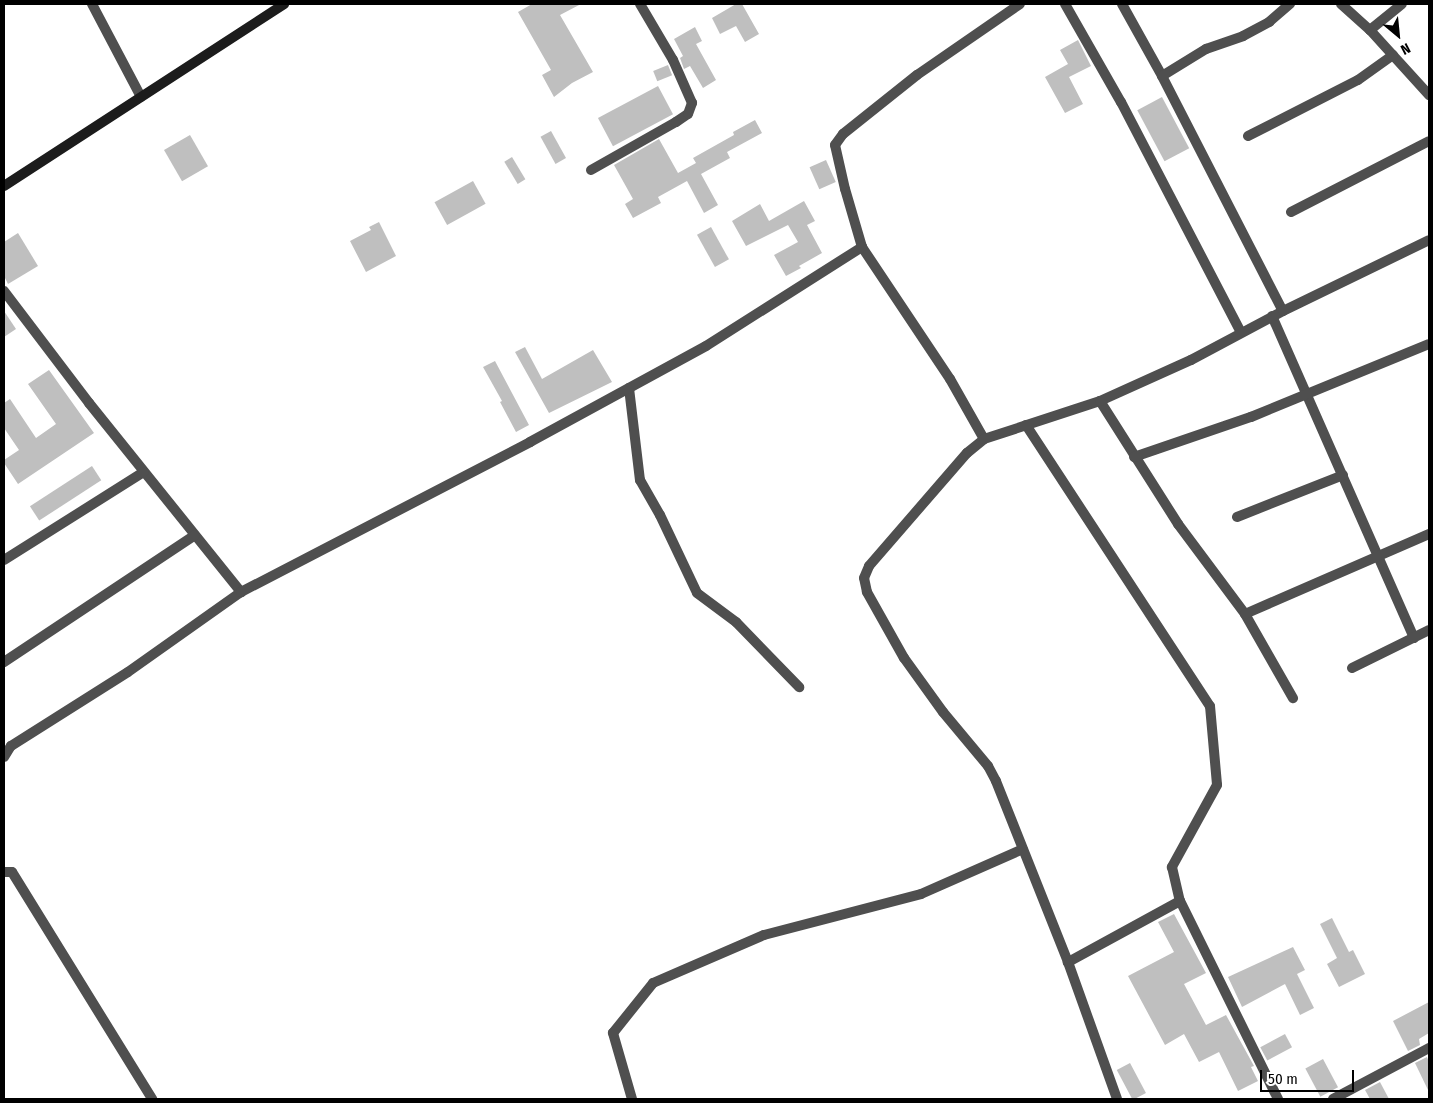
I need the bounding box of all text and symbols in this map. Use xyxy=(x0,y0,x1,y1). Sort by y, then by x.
north arrow xyxy=(1373,10,1423,60)
text: N xyxy=(1398,39,1413,58)
scale bar xyxy=(1263,1060,1357,1092)
text: 50 m xyxy=(1268,1070,1298,1088)

